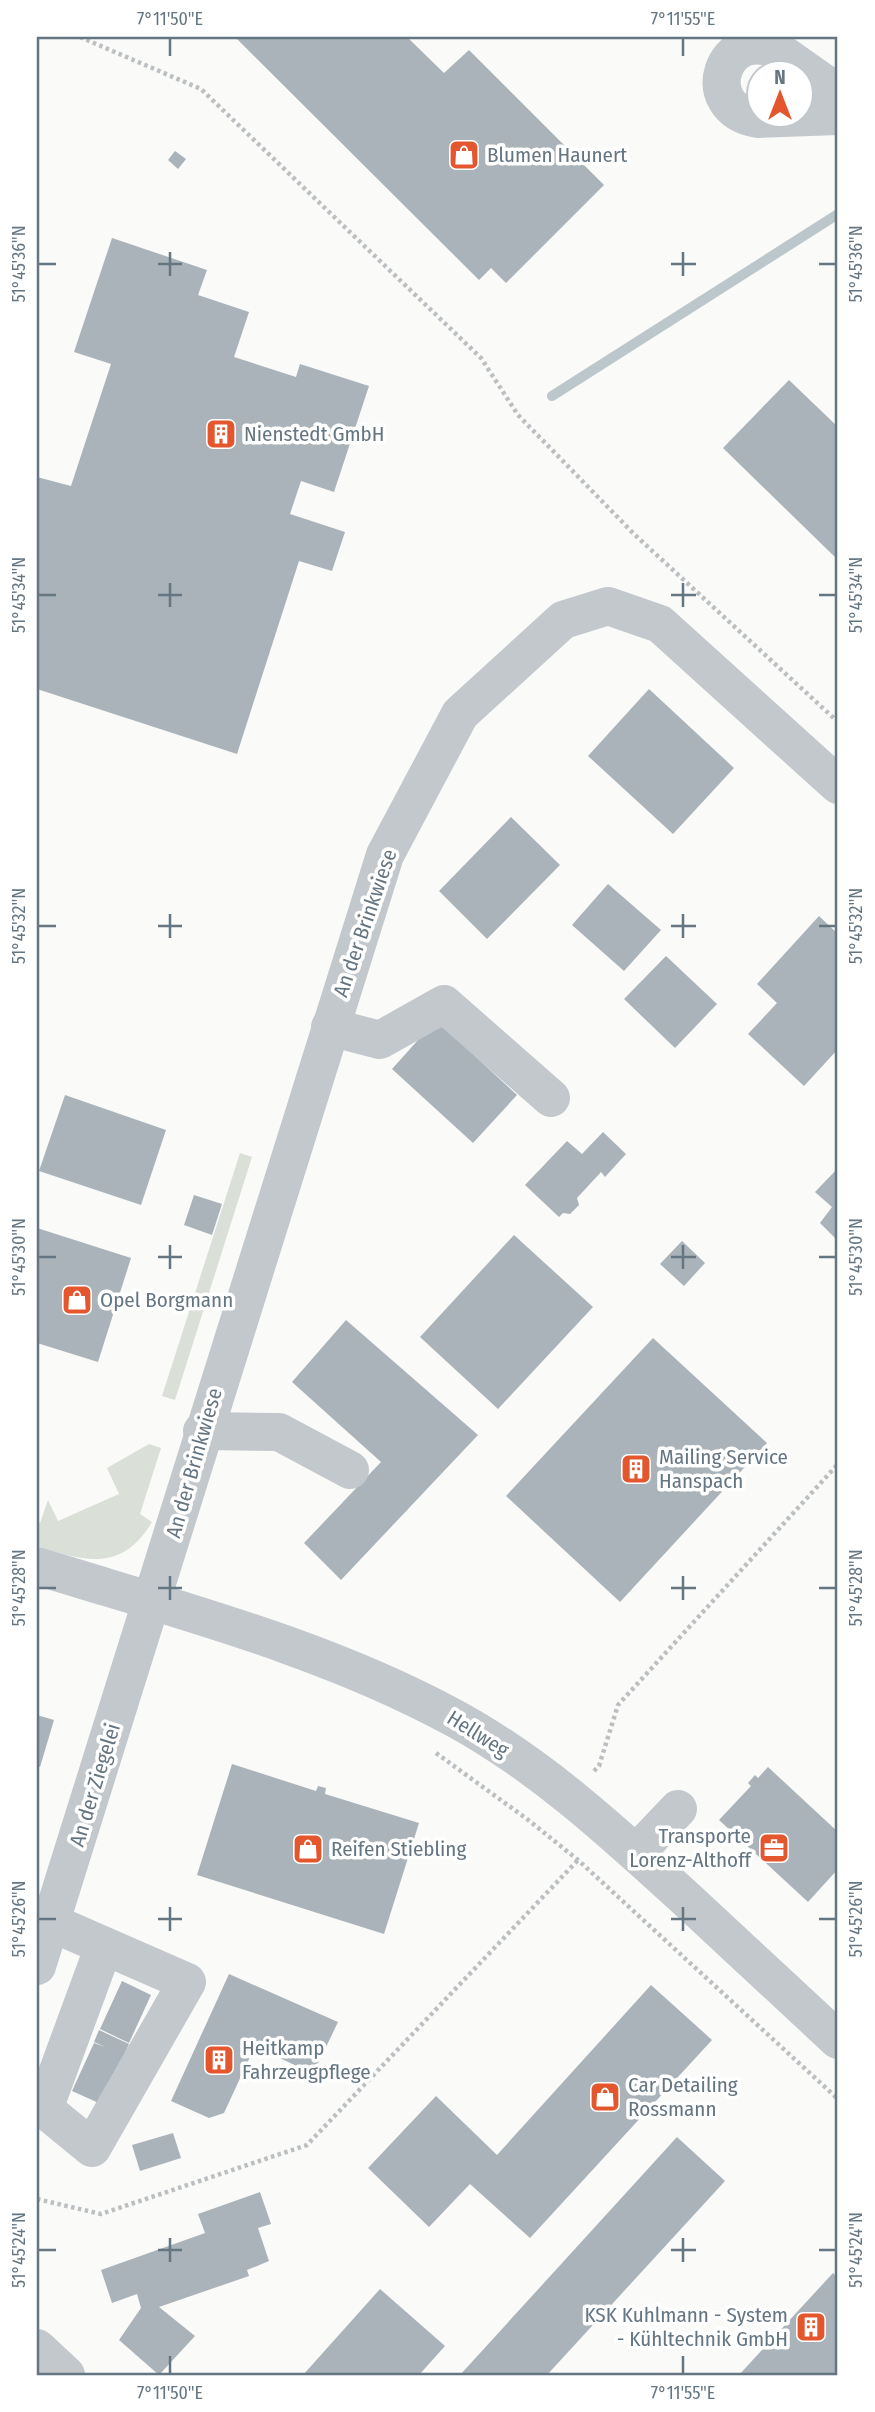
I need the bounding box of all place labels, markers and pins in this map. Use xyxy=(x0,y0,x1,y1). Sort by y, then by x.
shop icon: Blumen Haunert xyxy=(447,138,481,172)
place label: Blumen Haunert xyxy=(487,142,627,168)
building icon: Nienstedt GmbH xyxy=(204,417,238,451)
place label: Nienstedt GmbH xyxy=(244,421,385,447)
shop icon: Opel Borgmann xyxy=(60,1283,94,1317)
place label: Opel Borgmann xyxy=(100,1287,233,1313)
place label: Mailing Service Hanspach xyxy=(659,1444,788,1494)
building icon: Mailing Service Hanspach xyxy=(619,1452,653,1486)
place label: Transporte Lorenz-Althoff xyxy=(629,1823,753,1873)
office icon: Transporte Lorenz-Althoff xyxy=(757,1831,791,1865)
shop icon: Reifen Stiebling xyxy=(291,1832,325,1866)
place label: Reifen Stiebling xyxy=(331,1836,466,1862)
place label: Heitkamp Fahrzeugpflege xyxy=(242,2035,371,2085)
building icon: Heitkamp Fahrzeugpflege xyxy=(202,2043,236,2077)
place label: Car Detailing Rossmann xyxy=(628,2072,738,2122)
shop icon: Car Detailing Rossmann xyxy=(588,2080,622,2114)
place label: KSK Kuhlmann - System - Kühltechnik GmbH xyxy=(584,2302,788,2352)
building icon: KSK Kuhlmann - System - Kühltechnik GmbH xyxy=(794,2310,828,2344)

